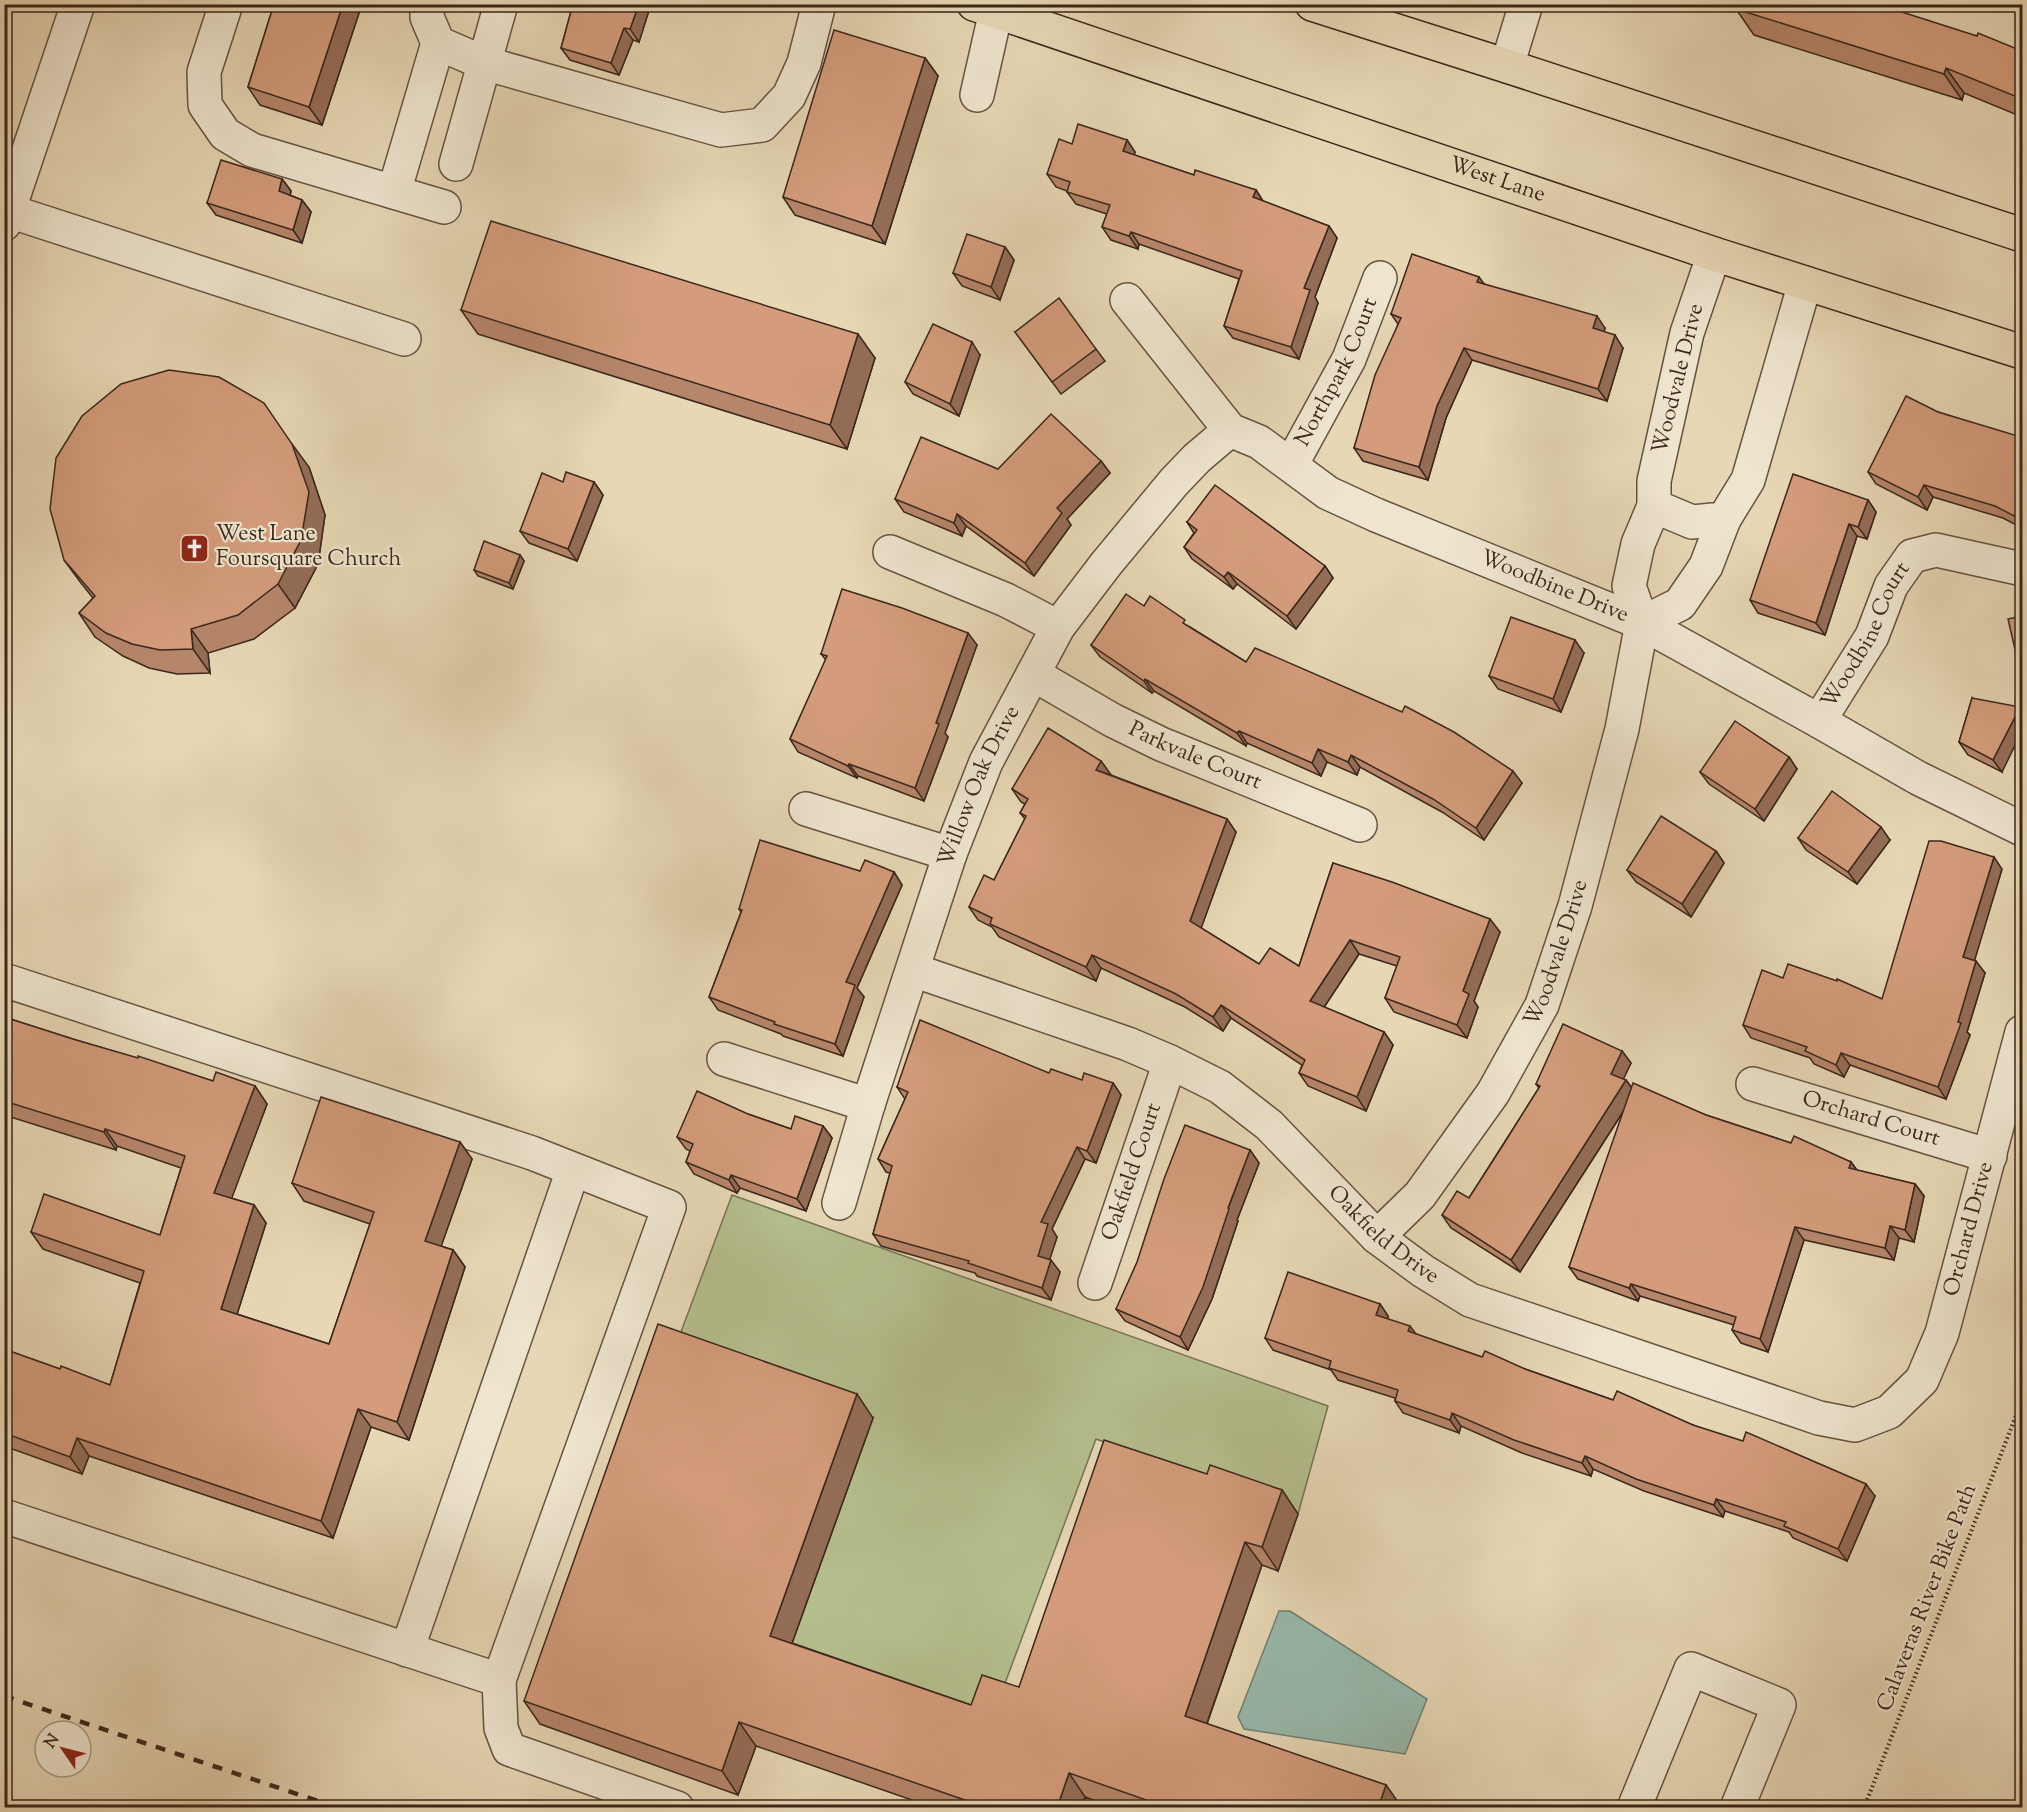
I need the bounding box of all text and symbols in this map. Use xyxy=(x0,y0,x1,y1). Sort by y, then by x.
street label: West Lane xyxy=(1445,150,1549,212)
street label: Northpark Court xyxy=(1288,293,1387,453)
street label: Woodvale Drive xyxy=(1645,300,1713,458)
place label: West Lane Foursquare Church xyxy=(216,519,401,576)
church icon: West Lane Foursquare Church xyxy=(179,532,211,564)
street label: Woodbine Drive xyxy=(1475,543,1633,632)
street label: Woodbine Court xyxy=(1814,555,1919,715)
street label: Willow Oak Drive xyxy=(931,700,1029,871)
street label: Parkvale Court xyxy=(1123,714,1267,799)
street label: Woodvale Drive xyxy=(1517,876,1597,1033)
street label: Orchard Court xyxy=(1798,1084,1944,1156)
street label: Oakfield Court xyxy=(1094,1099,1171,1245)
street label: Orchard Drive xyxy=(1936,1158,2003,1300)
street label: Oakfield Drive xyxy=(1320,1178,1445,1293)
street label: Calaveras River Bike Path xyxy=(1870,1479,1986,1716)
north arrow xyxy=(33,1719,93,1779)
text: N xyxy=(40,1730,66,1754)

